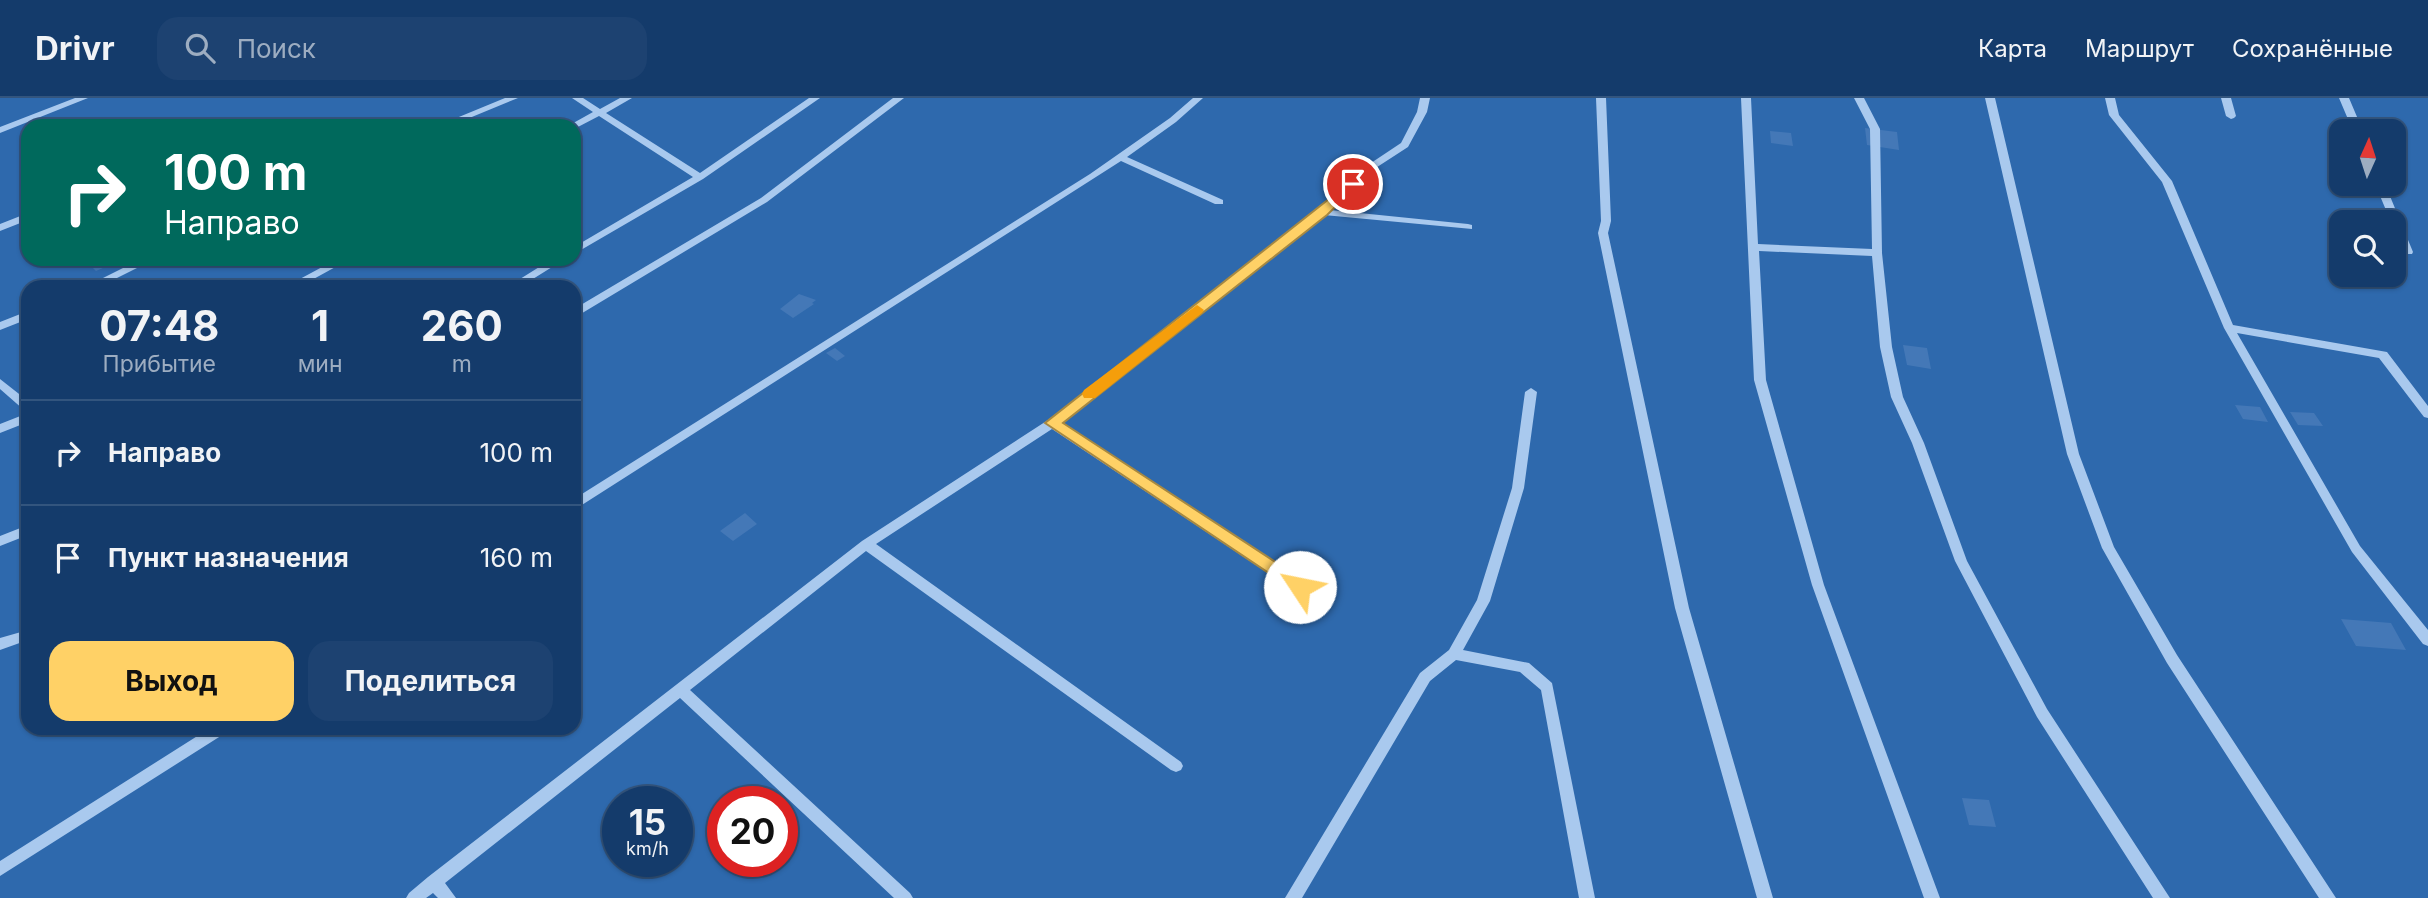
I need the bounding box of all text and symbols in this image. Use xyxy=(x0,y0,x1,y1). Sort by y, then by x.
search box xyxy=(157,17,647,80)
text: Drivr xyxy=(35,28,115,68)
icon: search xyxy=(181,29,219,67)
text: Поиск xyxy=(237,33,316,64)
text: Карта xyxy=(1978,34,2047,63)
text: Маршрут xyxy=(2085,34,2194,63)
text: Сохранённые xyxy=(2232,34,2393,63)
north arrow xyxy=(2329,119,2406,196)
map controls xyxy=(2329,119,2406,287)
text: 100 m xyxy=(164,143,308,202)
icon: right xyxy=(49,147,140,238)
pin xyxy=(1323,154,1383,214)
icon: arrive xyxy=(1334,165,1372,203)
text: Направо xyxy=(164,203,300,242)
button: search xyxy=(2329,210,2406,287)
text: 07:48 xyxy=(99,300,219,351)
text: 1 xyxy=(311,300,329,351)
text: 260 xyxy=(421,300,503,351)
text: Прибытие xyxy=(103,350,216,378)
text: мин xyxy=(298,350,343,378)
text: m xyxy=(452,350,472,378)
icon: right xyxy=(49,434,87,472)
text: Направо xyxy=(108,437,221,468)
text: 100 m xyxy=(480,437,553,468)
icon: arrive xyxy=(49,539,87,577)
text: Пункт назначения xyxy=(108,542,349,573)
text: 160 m xyxy=(480,542,553,573)
position arrow xyxy=(1263,550,1337,624)
button: Выход xyxy=(49,641,294,721)
button: Поделиться xyxy=(308,641,553,721)
speed limit sign: 20 xyxy=(707,786,798,877)
text: 15 xyxy=(629,801,666,843)
text: km/h xyxy=(626,838,669,859)

